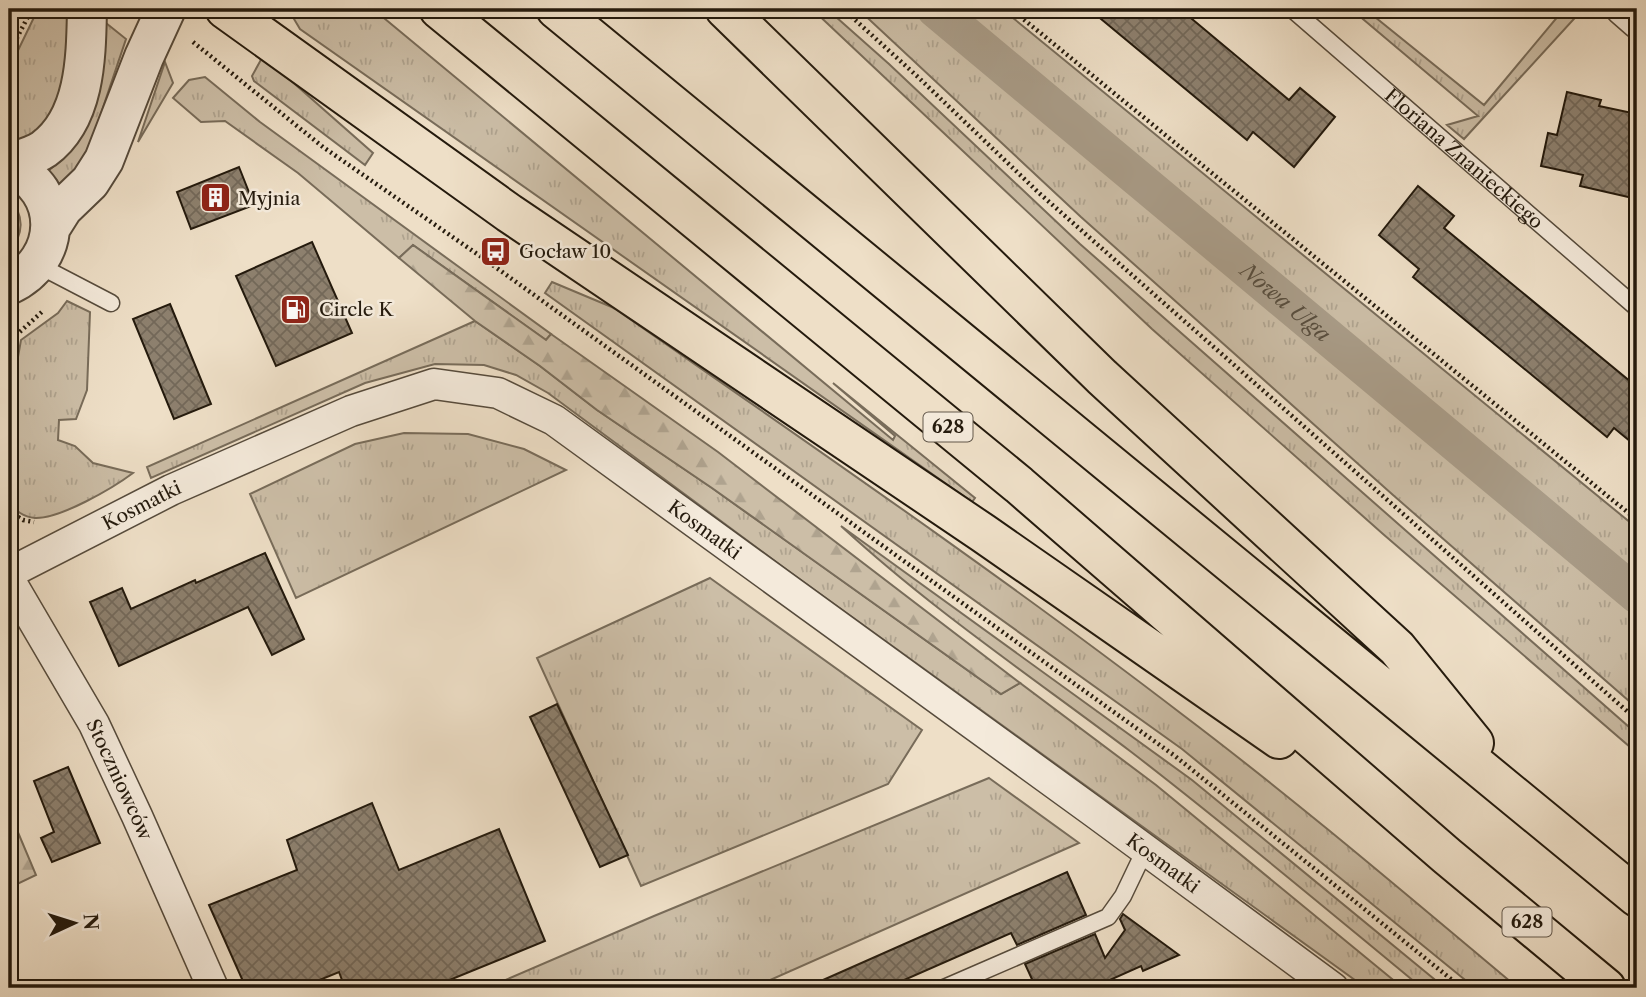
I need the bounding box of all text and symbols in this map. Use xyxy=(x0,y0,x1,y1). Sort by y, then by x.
street label: Floriana Znanieckiego xyxy=(1380,83,1548,233)
building icon: Myjnia xyxy=(198,181,232,215)
place label: Myjnia xyxy=(238,187,300,210)
bus stop icon: Gocław 10 xyxy=(479,234,513,268)
place label: Gocław 10 xyxy=(519,240,611,263)
water label: Nowa Ulga xyxy=(1234,256,1336,347)
fuel station icon: Circle K xyxy=(279,292,313,326)
place label: Circle K xyxy=(319,298,395,321)
road number: 628 xyxy=(923,412,972,442)
street label: Kosmatki xyxy=(98,476,185,535)
street label: Kosmatki xyxy=(664,495,746,564)
street label: Stoczniowców xyxy=(82,715,158,843)
street label: Kosmatki xyxy=(1122,828,1205,898)
north arrow xyxy=(38,888,108,958)
road number: 628 xyxy=(1502,908,1552,937)
text: N xyxy=(78,913,103,931)

